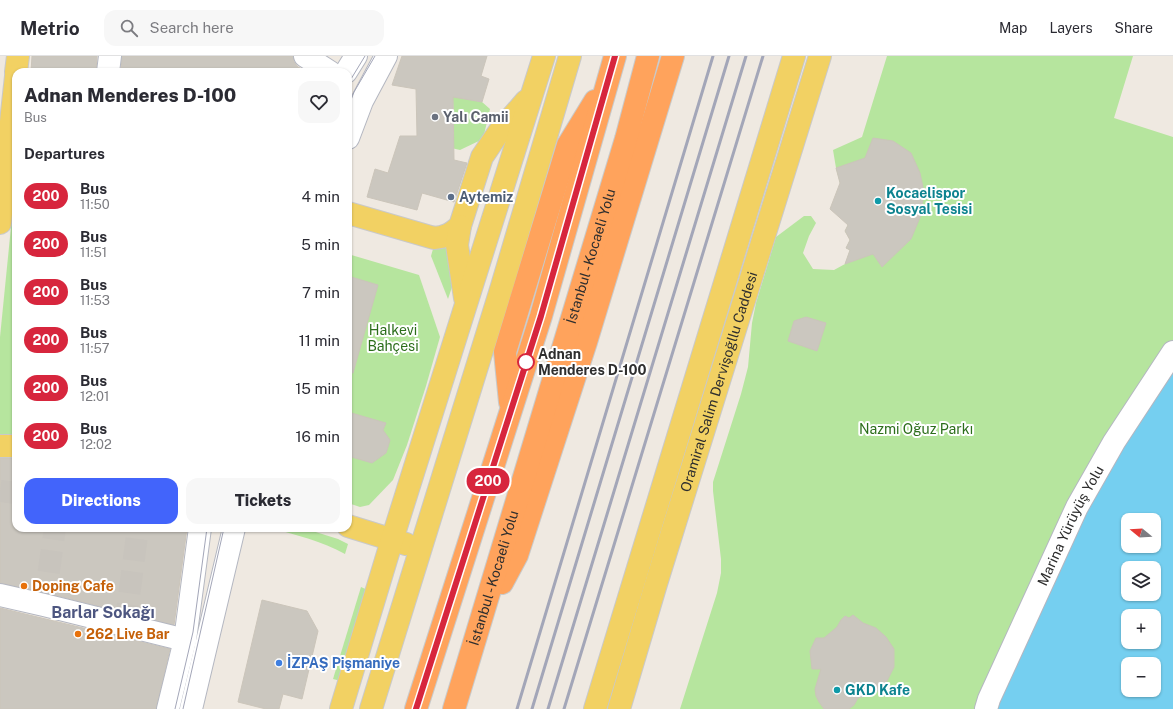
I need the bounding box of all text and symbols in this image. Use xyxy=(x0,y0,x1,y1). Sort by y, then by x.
search box xyxy=(104,10,384,46)
text: Metrio xyxy=(20,17,80,39)
icon: search xyxy=(118,17,140,39)
text: Search here xyxy=(150,19,234,36)
text: Map xyxy=(999,20,1027,36)
text: Layers xyxy=(1049,20,1093,36)
text: Share xyxy=(1115,20,1153,36)
button: heart xyxy=(298,81,340,123)
text: Adnan Menderes D-100 xyxy=(24,84,236,106)
place label: Yalı Camii xyxy=(443,109,508,125)
text: Bus xyxy=(24,110,47,125)
marker: Yalı Camii xyxy=(430,112,440,122)
text: Departures xyxy=(24,145,105,162)
text: Bus xyxy=(80,180,107,197)
place label: Kocaelispor Sosyal Tesisi xyxy=(886,185,972,217)
street label: İstanbul - Kocaeli Yolu xyxy=(561,187,619,326)
text: 200 xyxy=(33,188,59,204)
text: 4 min xyxy=(301,188,340,205)
place label: Aytemiz xyxy=(459,189,513,205)
marker: Aytemiz xyxy=(446,192,456,202)
marker: Kocaelispor Sosyal Tesisi xyxy=(873,196,883,206)
text: 11:50 xyxy=(80,197,110,212)
text: Bus xyxy=(80,228,107,245)
text: 200 xyxy=(33,236,59,252)
text: 5 min xyxy=(301,236,340,253)
text: 11:51 xyxy=(80,245,107,260)
street label: Oramiral Salim Dervişoğllu Caddesi xyxy=(677,270,760,494)
text: Bus xyxy=(80,276,107,293)
text: 200 xyxy=(33,284,59,300)
text: 7 min xyxy=(302,284,340,301)
text: 11:53 xyxy=(80,293,110,308)
park label: Halkevi Bahçesi xyxy=(367,322,419,354)
text: Bus xyxy=(80,324,107,341)
text: 200 xyxy=(33,332,59,348)
text: 11 min xyxy=(299,332,340,349)
text: 11:57 xyxy=(80,341,110,356)
place label: Adnan Menderes D-100 xyxy=(538,346,646,378)
marker: Adnan Menderes D-100 xyxy=(517,353,535,371)
text: Bus xyxy=(80,372,107,389)
text: 200 xyxy=(33,380,59,396)
text: 15 min xyxy=(295,380,340,397)
text: 12:01 xyxy=(80,389,109,404)
text: Bus xyxy=(80,420,107,437)
park label: Nazmi Oğuz Parkı xyxy=(859,421,973,437)
text: 200 xyxy=(33,428,59,444)
text: 16 min xyxy=(295,428,340,445)
text: 12:02 xyxy=(80,437,112,452)
street label: Marina Yürüyüş Yolu xyxy=(1034,463,1107,588)
line badge: 200 xyxy=(465,468,511,494)
text: 200 xyxy=(475,473,501,489)
button: Directions xyxy=(24,478,178,524)
button: Tickets xyxy=(186,478,340,524)
street label: İstanbul - Kocaeli Yolu xyxy=(464,508,521,647)
north arrow xyxy=(1121,513,1161,553)
map controls xyxy=(1121,513,1161,697)
button: layers xyxy=(1121,561,1161,601)
place label: Doping Cafe xyxy=(32,578,114,594)
marker: Doping Cafe xyxy=(19,581,29,591)
district label: Barlar Sokağı xyxy=(51,603,155,622)
button: + xyxy=(1121,609,1161,649)
place label: 262 Live Bar xyxy=(86,626,170,642)
marker: 262 Live Bar xyxy=(73,629,83,639)
place label: İZPAŞ Pişmaniye xyxy=(287,654,400,671)
button: − xyxy=(1121,657,1161,697)
marker: İZPAŞ Pişmaniye xyxy=(274,658,284,668)
place label: GKD Kafe xyxy=(845,682,910,698)
marker: GKD Kafe xyxy=(832,685,842,695)

